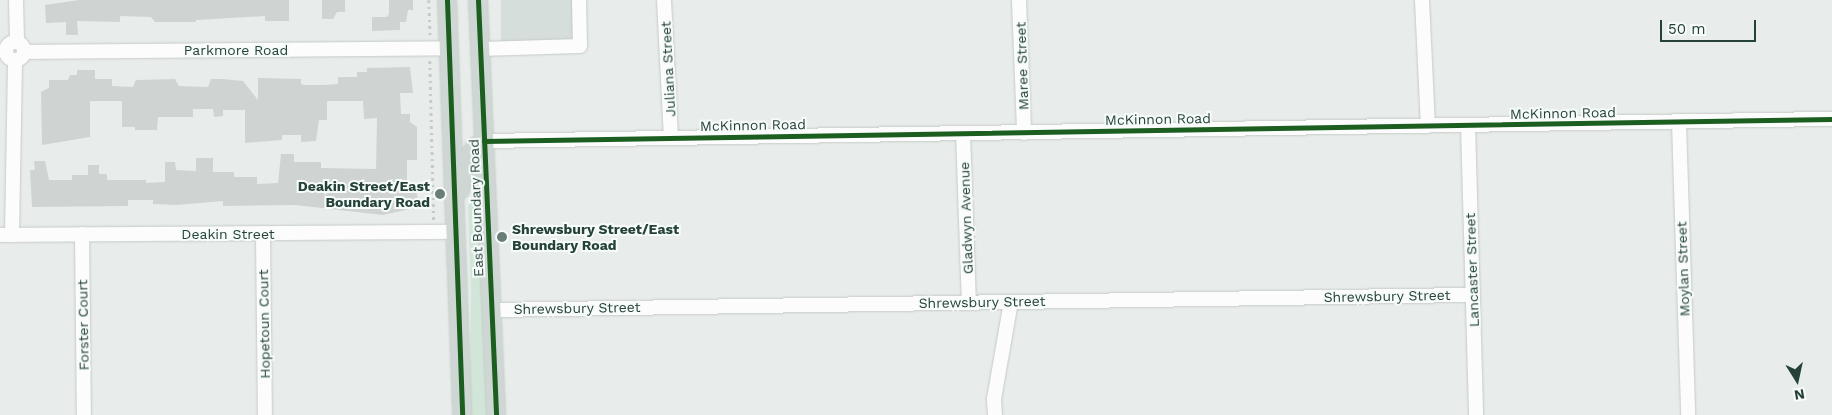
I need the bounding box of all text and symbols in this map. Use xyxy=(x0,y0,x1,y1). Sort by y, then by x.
scale bar xyxy=(1662,10,1758,42)
text: 50 m xyxy=(1668,20,1705,38)
street label: Juliana Street xyxy=(657,21,679,117)
street label: Maree Street xyxy=(1012,22,1032,110)
street label: Parkmore Road xyxy=(184,42,288,58)
street label: McKinnon Road xyxy=(1510,104,1616,122)
street label: McKinnon Road xyxy=(1105,110,1211,128)
street label: McKinnon Road xyxy=(700,116,806,134)
street label: East Boundary Road xyxy=(465,139,487,277)
street label: Gladwyn Avenue xyxy=(956,161,976,275)
place label: Deakin Street/East Boundary Road xyxy=(298,178,430,210)
marker: Deakin Street/East Boundary Road xyxy=(434,188,446,200)
street label: Lancaster Street xyxy=(1462,212,1482,328)
place label: Shrewsbury Street/East Boundary Road xyxy=(512,221,679,253)
street label: Moylan Street xyxy=(1673,221,1693,317)
street label: Deakin Street xyxy=(181,226,275,242)
marker: Shrewsbury Street/East Boundary Road xyxy=(496,231,508,243)
street label: Hopetoun Court xyxy=(255,269,273,379)
street label: Forster Court xyxy=(74,279,92,371)
street label: Shrewsbury Street xyxy=(1323,286,1451,306)
street label: Shrewsbury Street xyxy=(918,292,1046,312)
street label: Shrewsbury Street xyxy=(513,298,641,318)
north arrow xyxy=(1772,355,1822,405)
text: N xyxy=(1793,386,1806,404)

